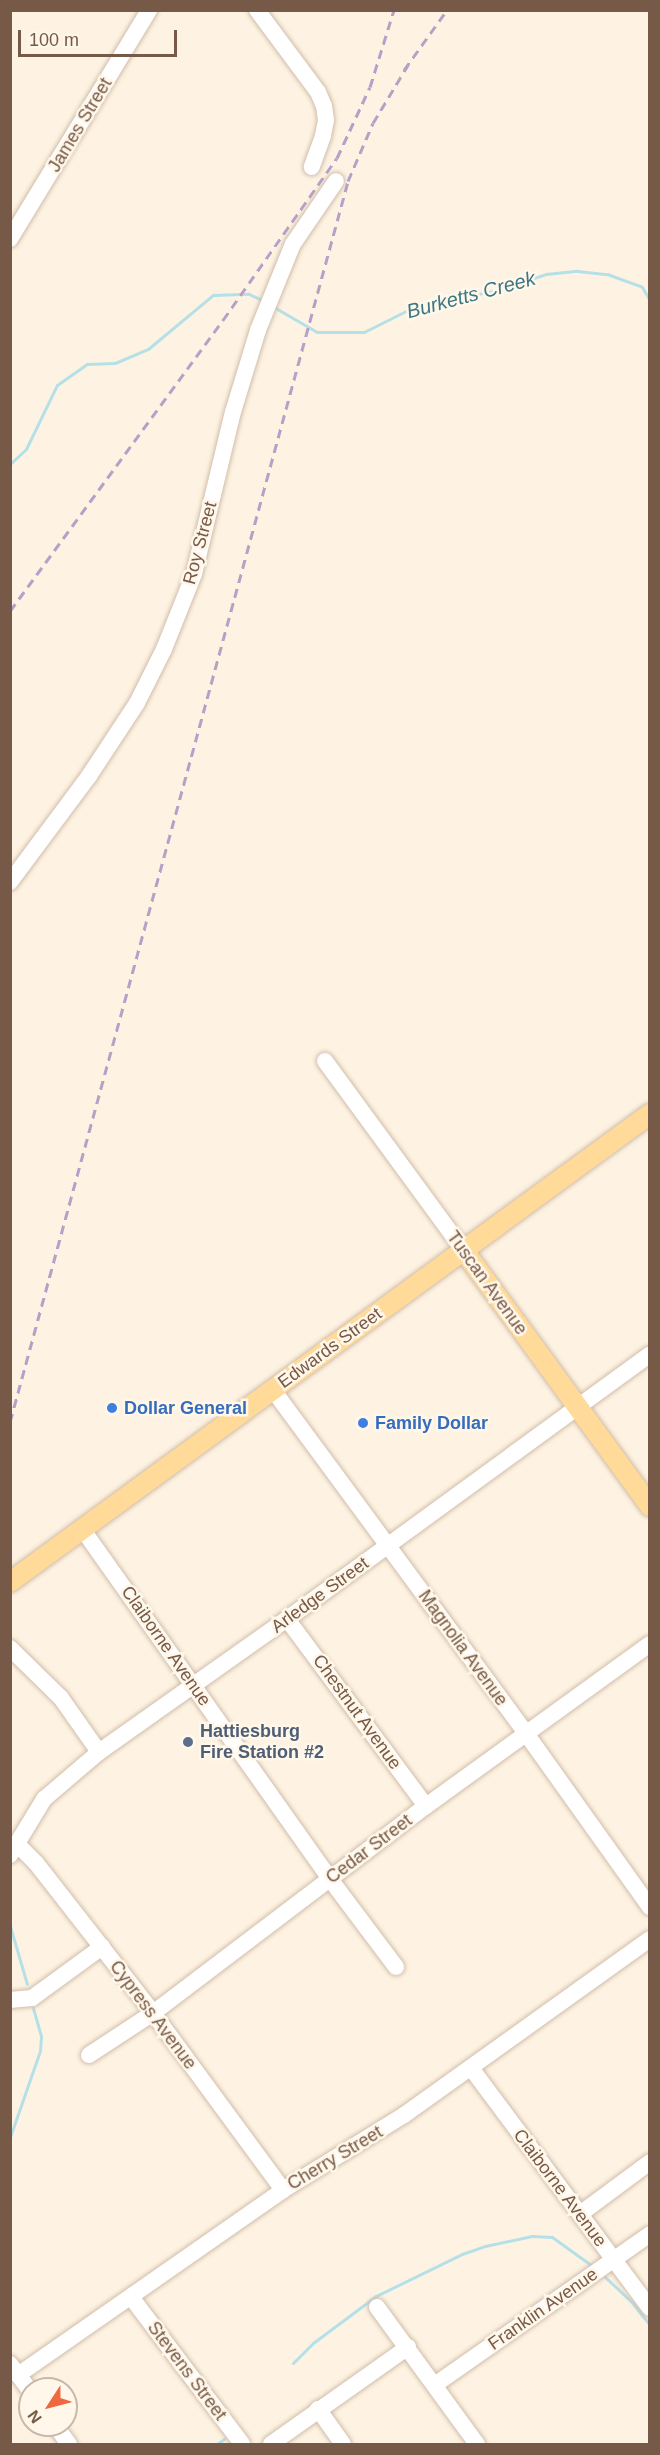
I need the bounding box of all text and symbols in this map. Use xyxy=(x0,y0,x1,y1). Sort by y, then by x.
scale bar xyxy=(21,18,180,56)
text: 100 m xyxy=(29,30,79,50)
street label: James Street xyxy=(43,74,117,176)
water label: Burketts Creek xyxy=(404,266,538,324)
street label: Roy Street xyxy=(179,499,221,587)
street label: Tuscan Avenue xyxy=(442,1226,532,1340)
street label: Edwards Street xyxy=(274,1303,386,1393)
place label: Dollar General xyxy=(124,1397,247,1419)
marker: Dollar General xyxy=(105,1401,119,1415)
place label: Family Dollar xyxy=(375,1412,488,1434)
marker: Family Dollar xyxy=(356,1416,370,1430)
street label: Arledge Street xyxy=(267,1552,373,1638)
street label: Claiborne Avenue xyxy=(116,1581,216,1711)
street label: Magnolia Avenue xyxy=(413,1586,513,1710)
street label: Chestnut Avenue xyxy=(308,1650,406,1774)
place label: Hattiesburg Fire Station #2 xyxy=(200,1721,324,1764)
marker: Hattiesburg Fire Station #2 xyxy=(181,1735,195,1749)
street label: Cedar Street xyxy=(322,1810,416,1888)
street label: Cypress Avenue xyxy=(105,1956,201,2074)
street label: Cherry Street xyxy=(284,2121,386,2195)
street label: Claiborne Avenue xyxy=(508,2124,612,2252)
street label: Franklin Avenue xyxy=(484,2263,602,2355)
street label: Stevens Street xyxy=(143,2317,231,2425)
north arrow xyxy=(18,2377,78,2437)
text: N xyxy=(24,2407,45,2426)

